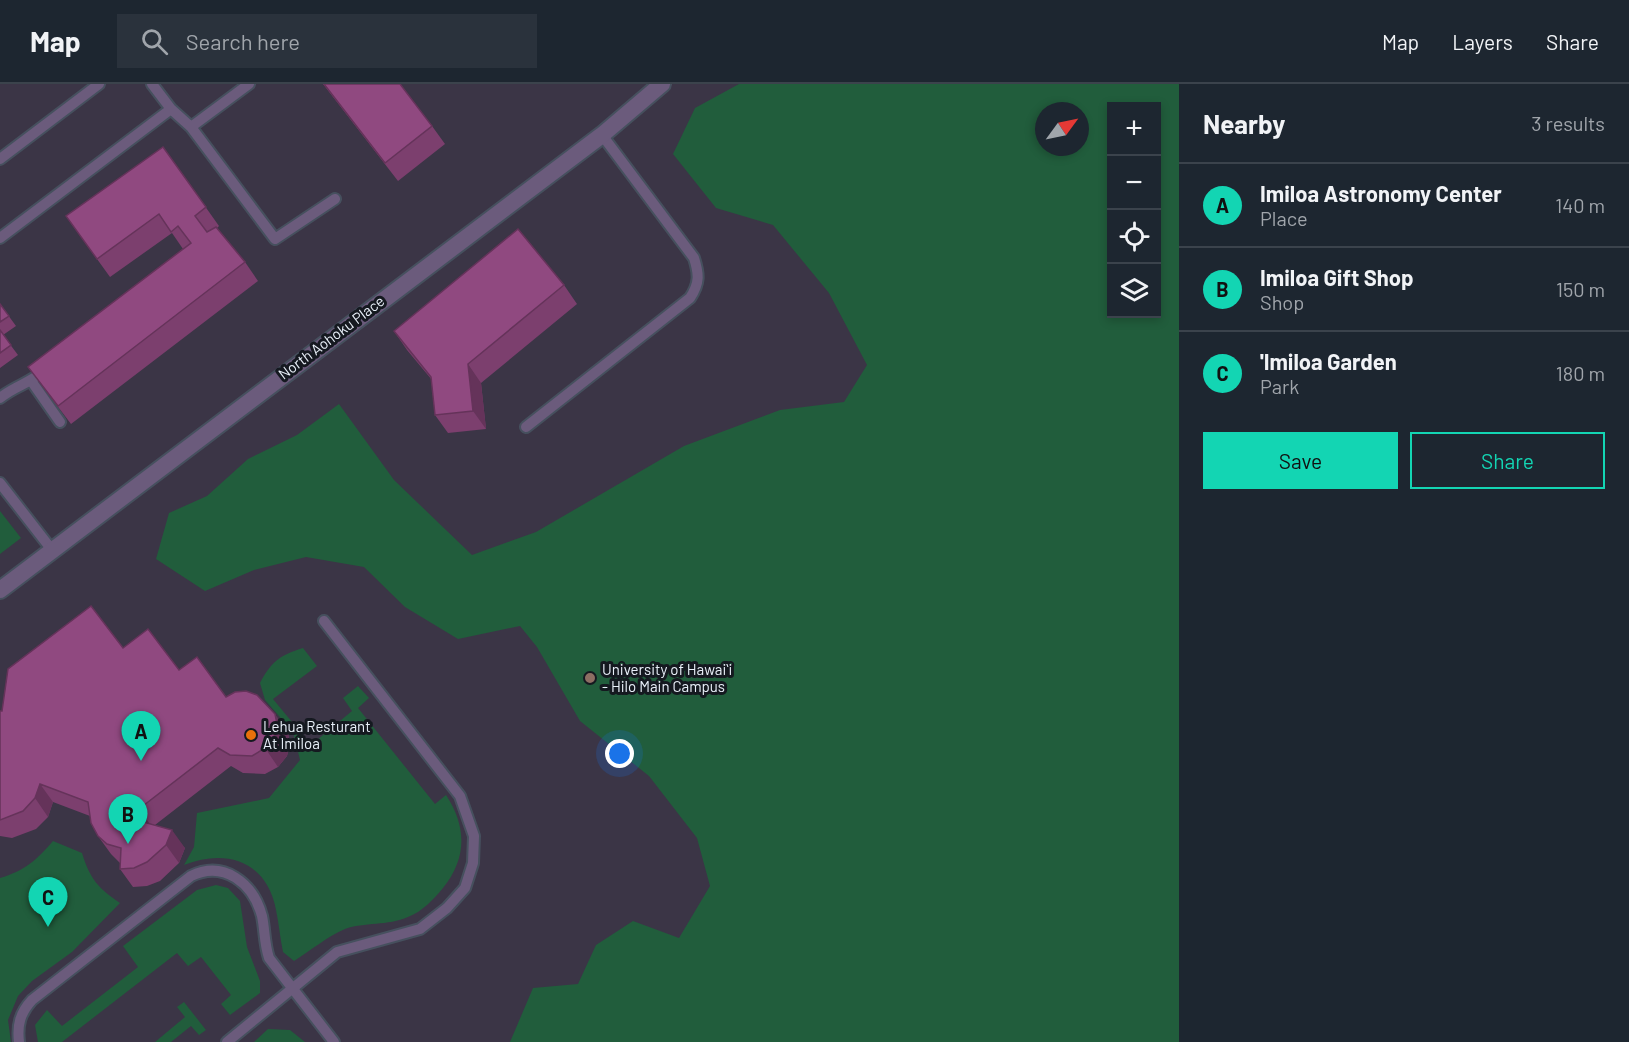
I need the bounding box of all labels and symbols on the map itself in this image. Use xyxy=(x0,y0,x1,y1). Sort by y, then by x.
north arrow xyxy=(1035,102,1089,156)
street label: North Aohoku Place xyxy=(274,291,388,383)
place label: University of Hawaiʻi - Hilo Main Campus xyxy=(602,660,732,695)
marker: University of Hawaiʻi - Hilo Main Campus xyxy=(583,671,597,685)
pin: A xyxy=(122,712,160,761)
place label: Lehua Resturant At Imiloa xyxy=(263,717,371,752)
marker: Lehua Resturant At Imiloa xyxy=(244,728,258,742)
your location xyxy=(605,739,634,768)
pin: B xyxy=(108,794,148,844)
pin: C xyxy=(28,878,68,927)

